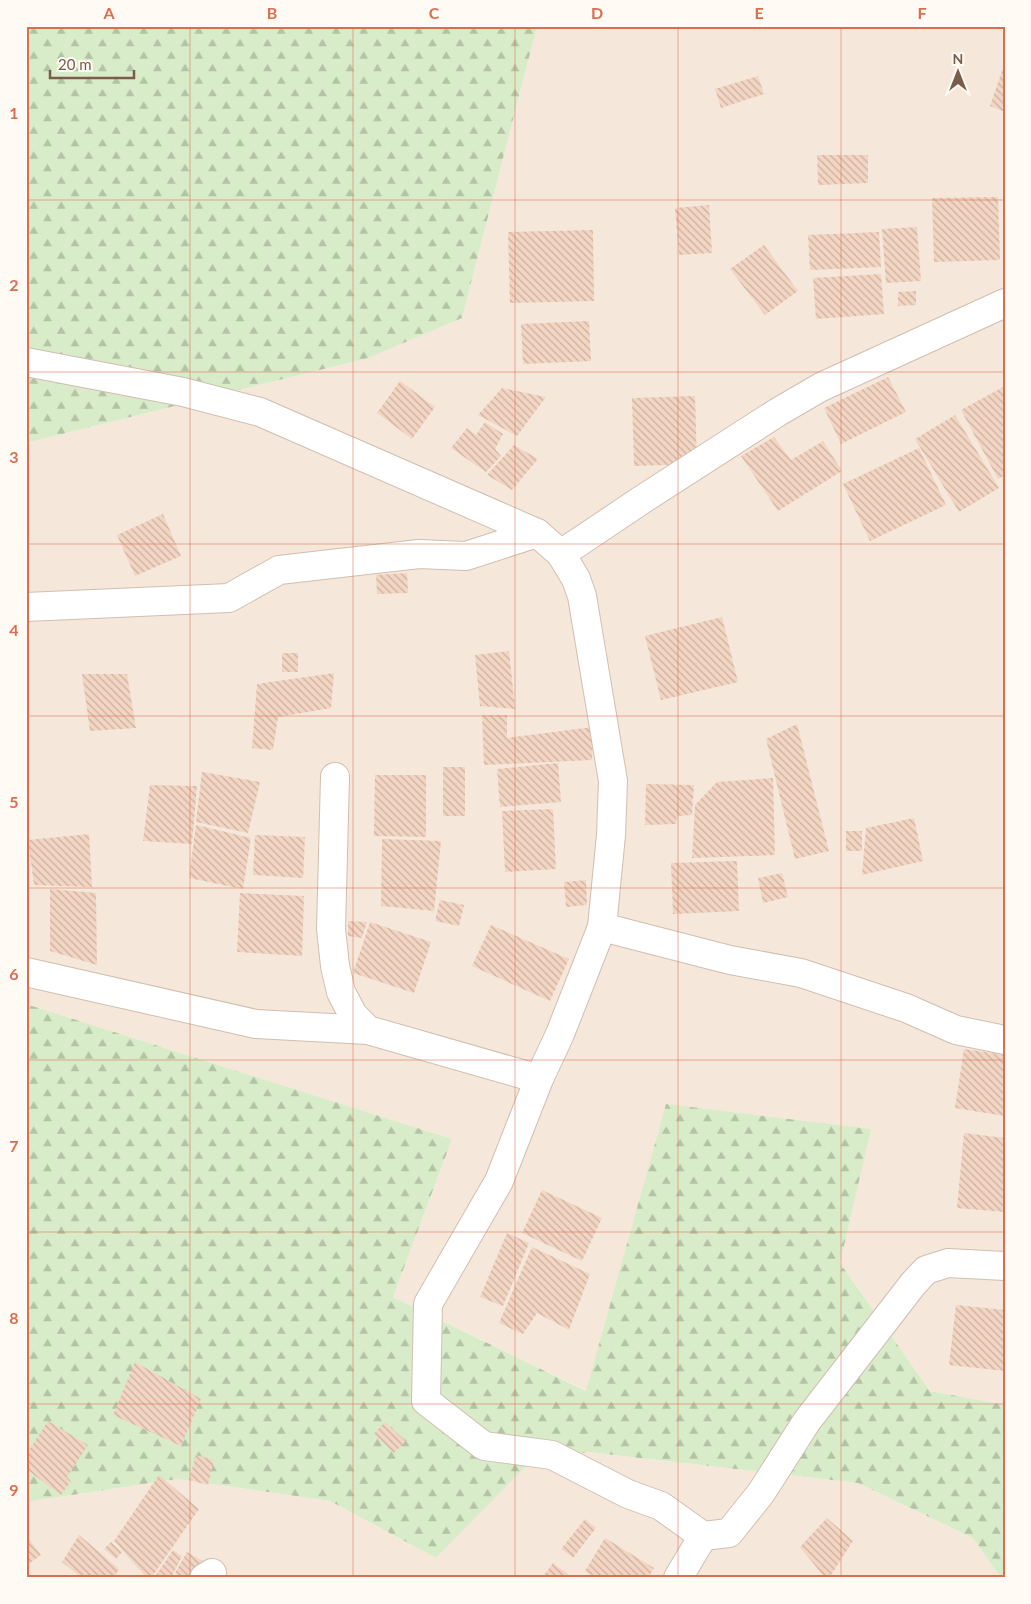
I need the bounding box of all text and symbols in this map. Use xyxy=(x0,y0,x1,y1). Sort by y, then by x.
text: A xyxy=(102,3,115,22)
text: B xyxy=(267,3,277,22)
text: C xyxy=(429,3,440,22)
text: D xyxy=(591,3,603,22)
text: E xyxy=(754,3,764,22)
text: F xyxy=(917,3,927,22)
scale bar xyxy=(50,48,134,80)
north arrow xyxy=(934,48,984,98)
text: N xyxy=(953,50,963,67)
text: 20 m xyxy=(58,55,92,73)
text: 1 xyxy=(9,103,19,122)
text: 2 xyxy=(9,275,19,294)
text: 3 xyxy=(9,447,19,466)
text: 4 xyxy=(9,620,19,639)
text: 5 xyxy=(9,792,19,811)
text: 6 xyxy=(9,964,19,983)
text: 7 xyxy=(9,1136,19,1155)
text: 8 xyxy=(9,1308,19,1327)
text: 9 xyxy=(9,1480,19,1499)

